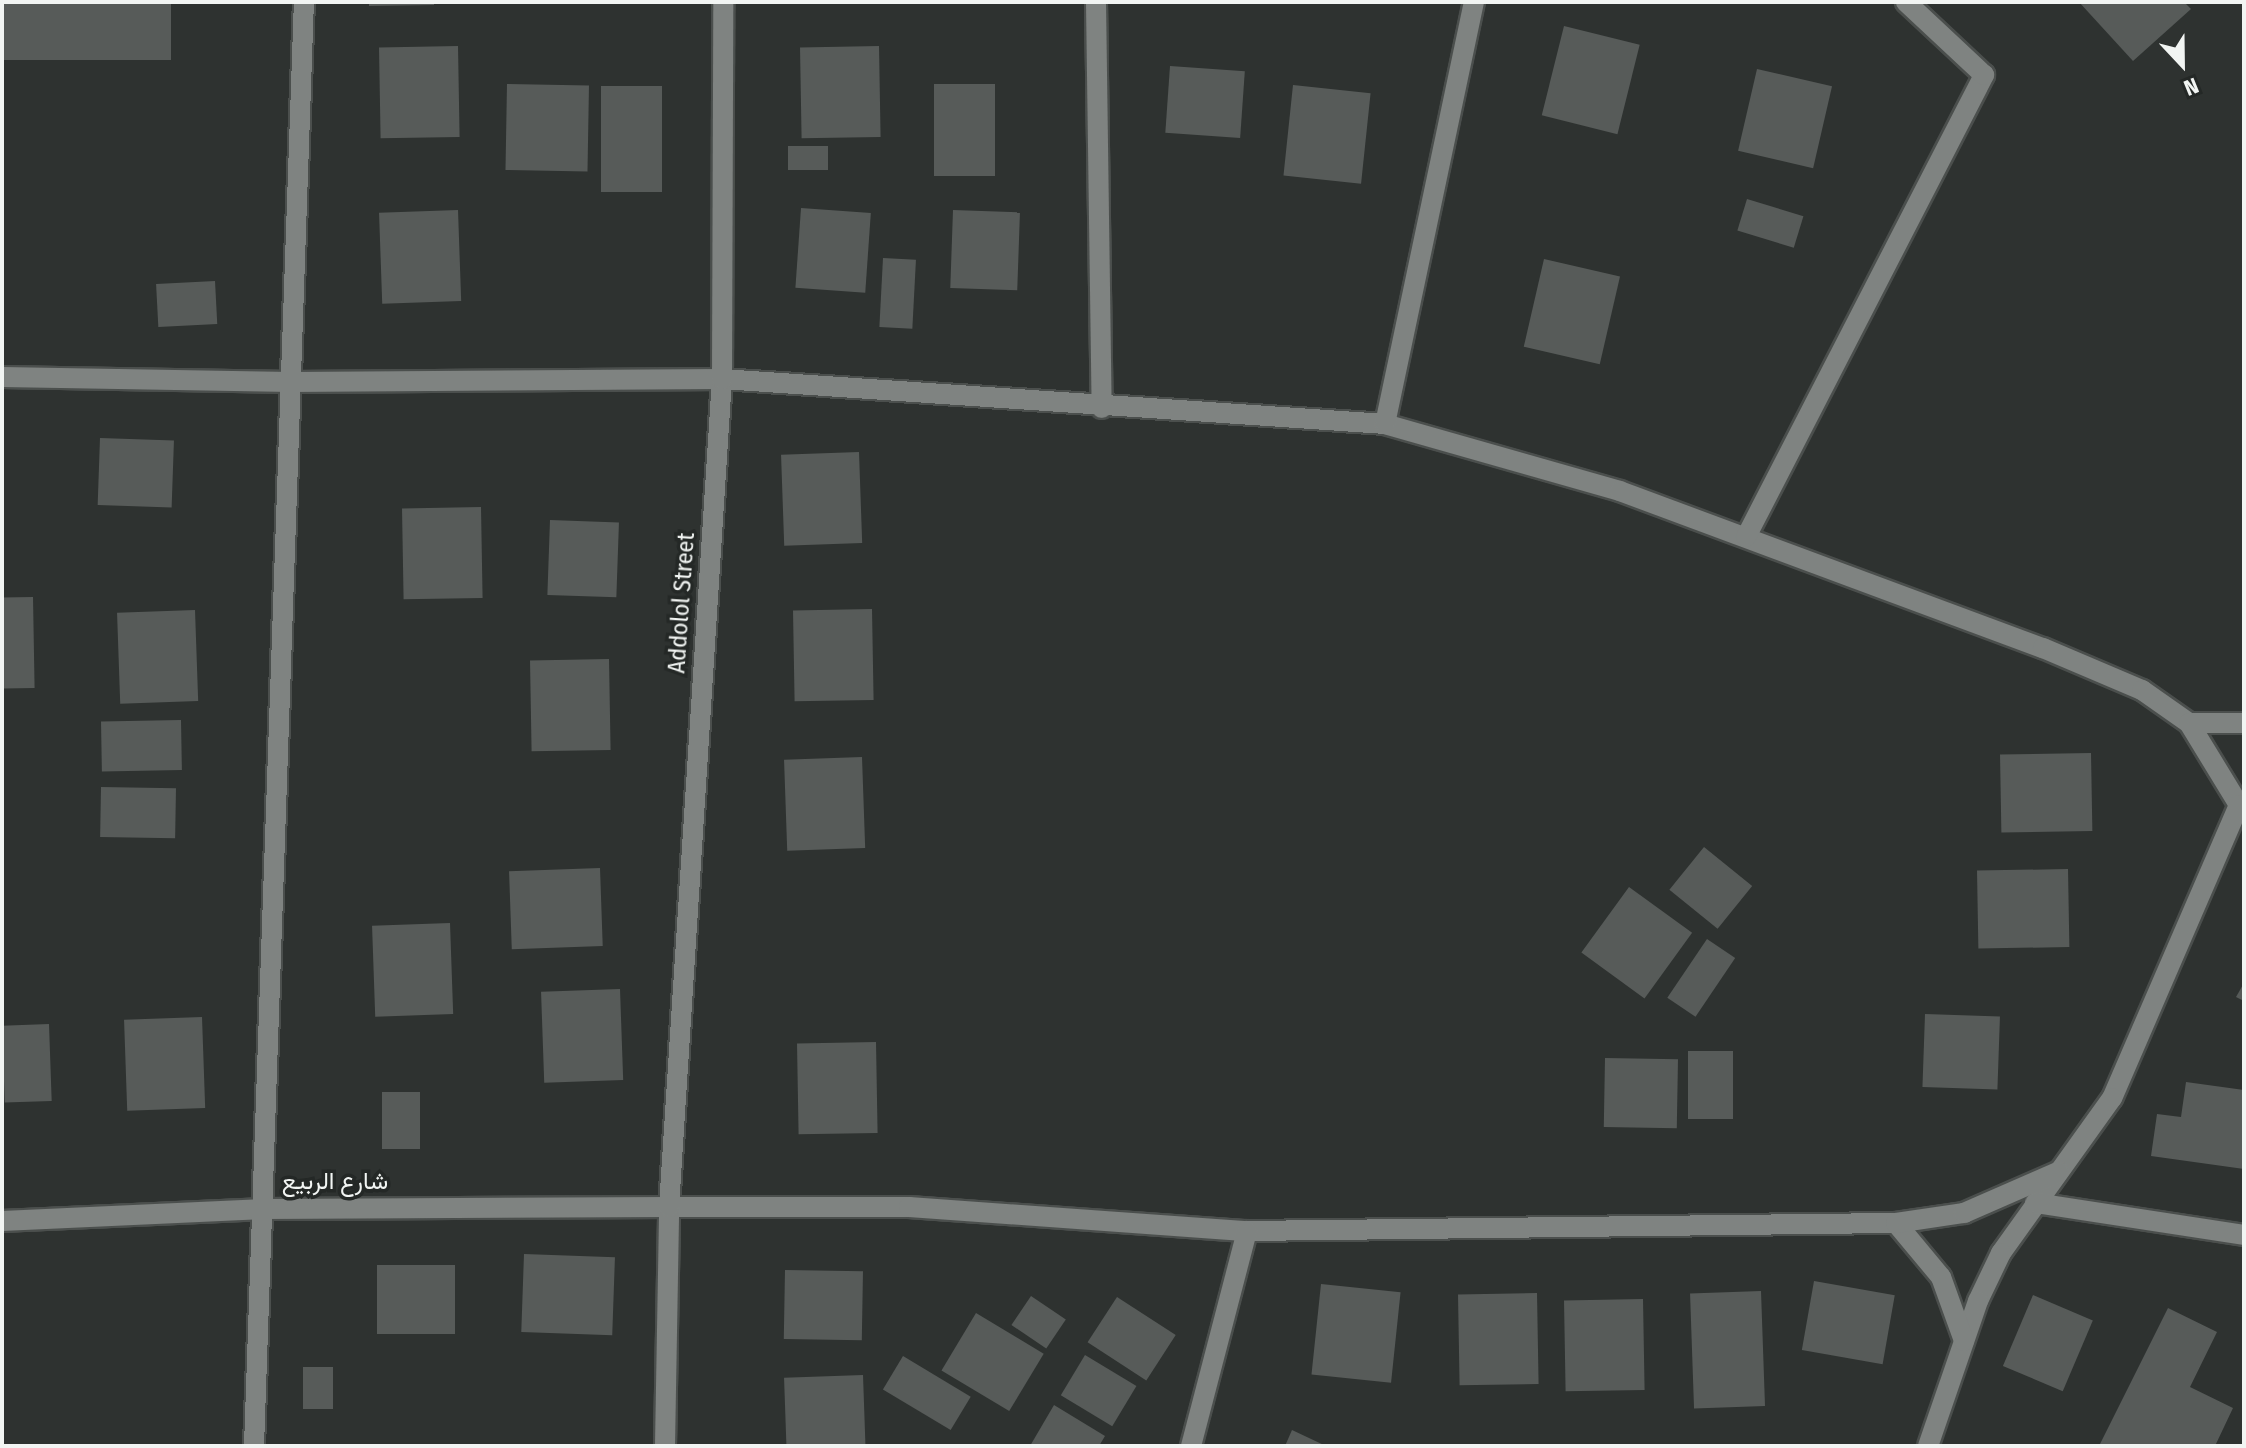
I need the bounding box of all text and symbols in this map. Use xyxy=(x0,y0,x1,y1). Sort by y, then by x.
north arrow xyxy=(2142,24,2222,104)
text: N xyxy=(2180,72,2202,102)
street label: Addolol Street xyxy=(663,532,701,674)
street label: شارع الربيع xyxy=(282,1168,388,1196)

